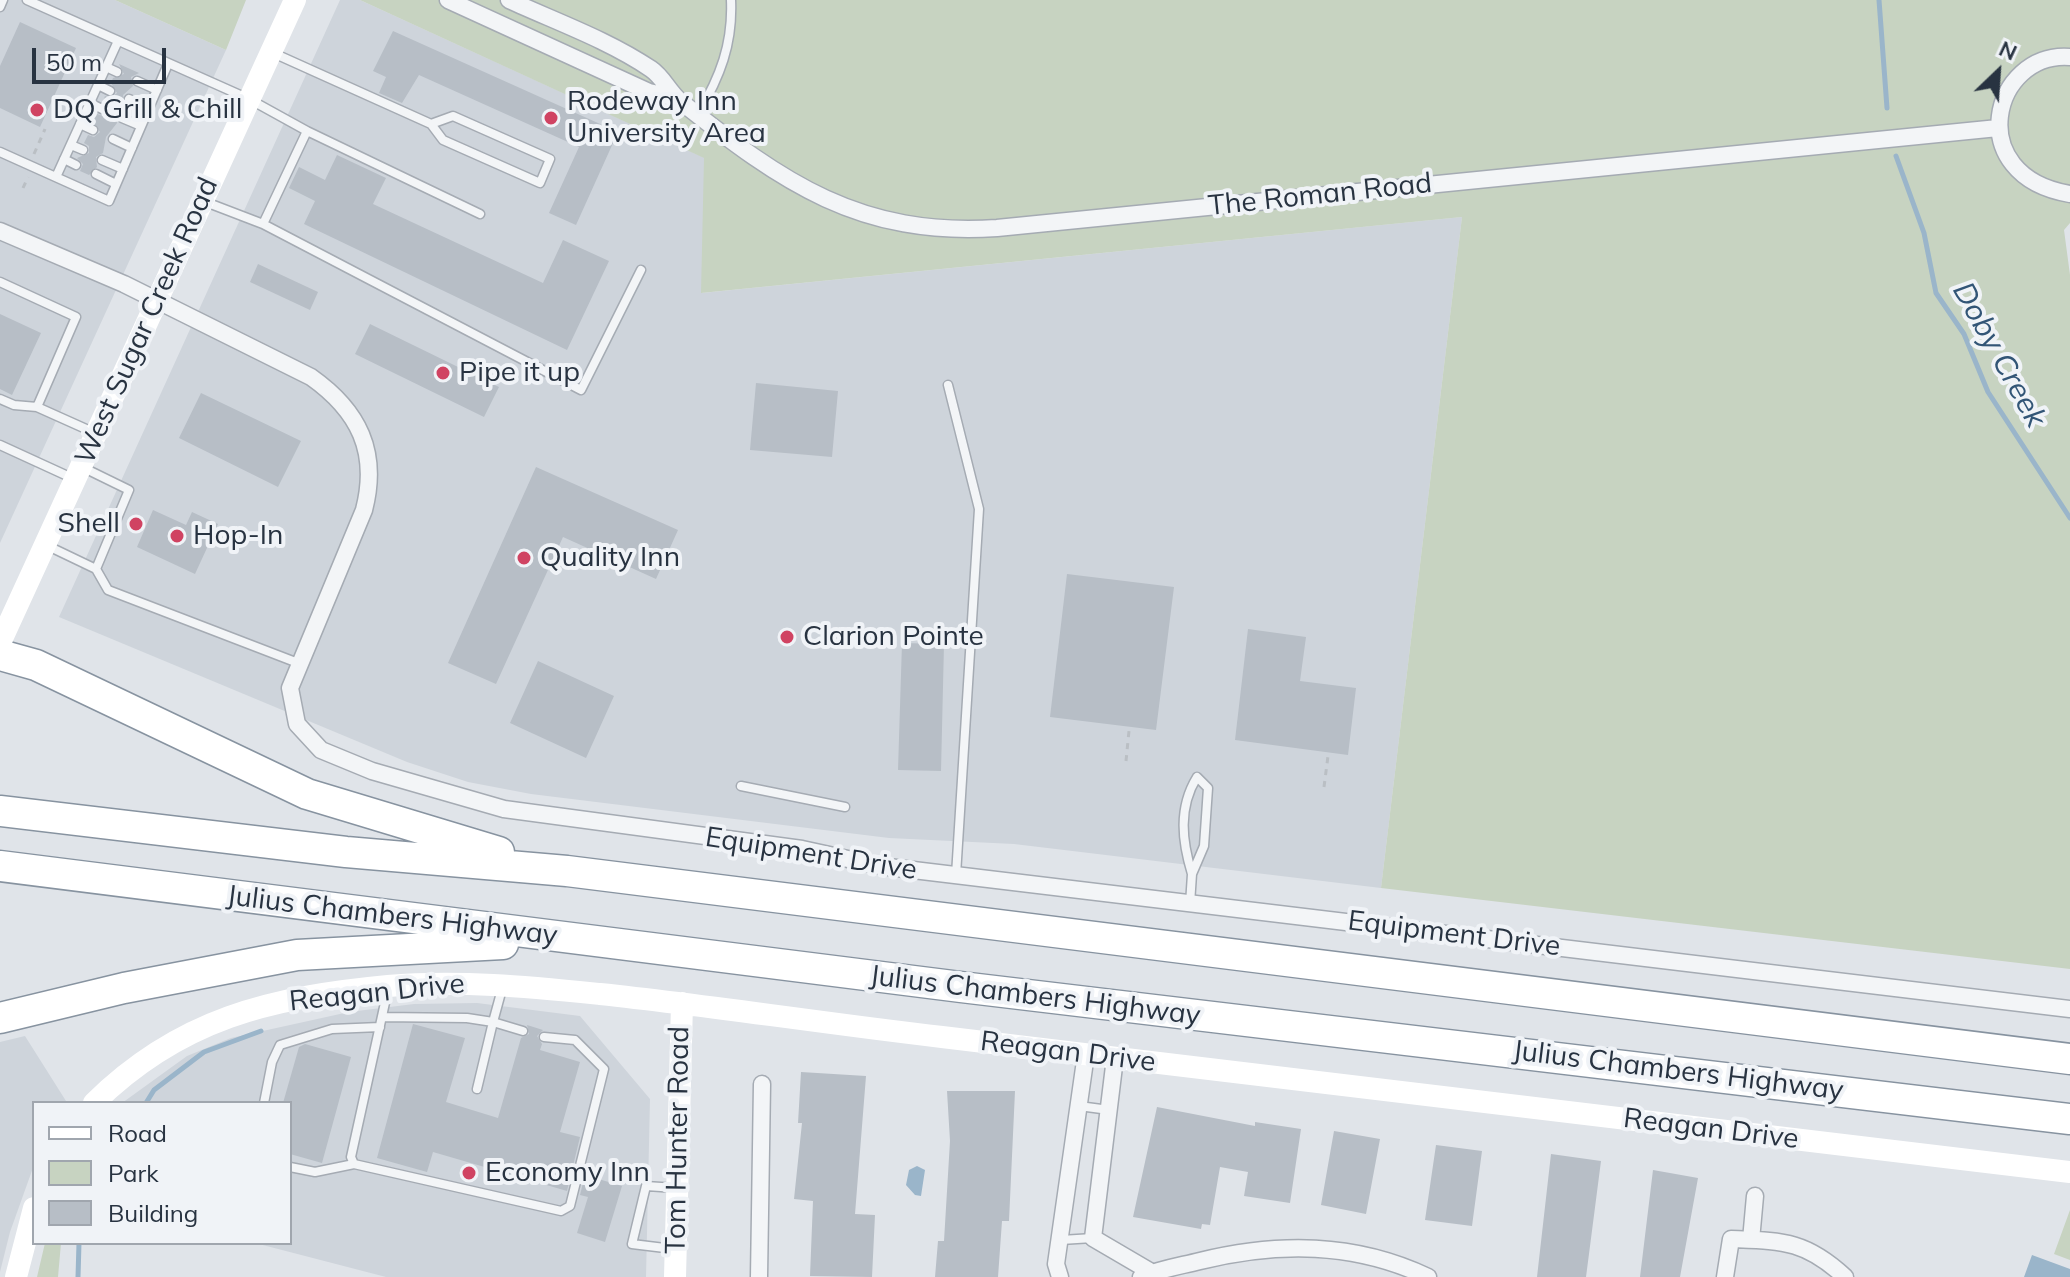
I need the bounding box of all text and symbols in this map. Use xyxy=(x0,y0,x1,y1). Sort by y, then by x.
scale bar xyxy=(36,32,170,82)
north arrow xyxy=(1958,32,2038,112)
text: N xyxy=(1995,34,2022,66)
text: 50 m xyxy=(46,47,102,77)
place label: Rodeway Inn University Area xyxy=(567,85,766,151)
place label: DQ Grill & Chill xyxy=(53,93,242,127)
marker: DQ Grill & Chill xyxy=(28,101,46,119)
marker: Rodeway Inn University Area xyxy=(542,109,560,127)
street label: The Roman Road xyxy=(1207,167,1433,223)
street label: West Sugar Creek Road xyxy=(69,172,225,470)
water label: Doby Creek xyxy=(1944,276,2054,434)
place label: Pipe it up xyxy=(459,356,580,390)
marker: Pipe it up xyxy=(434,364,452,382)
place label: Shell xyxy=(58,507,120,541)
marker: Shell xyxy=(127,515,145,533)
place label: Hop-In xyxy=(193,519,283,553)
marker: Hop-In xyxy=(168,527,186,545)
place label: Quality Inn xyxy=(540,541,680,575)
marker: Quality Inn xyxy=(515,549,533,567)
place label: Clarion Pointe xyxy=(803,620,984,654)
marker: Clarion Pointe xyxy=(778,628,796,646)
street label: Equipment Drive xyxy=(703,821,919,887)
street label: Julius Chambers Highway xyxy=(225,879,559,953)
street label: Equipment Drive xyxy=(1346,904,1562,964)
street label: Julius Chambers Highway xyxy=(868,959,1202,1033)
street label: Reagan Drive xyxy=(288,967,466,1019)
street label: Reagan Drive xyxy=(979,1025,1157,1079)
street label: Tom Hunter Road xyxy=(659,1026,697,1254)
street label: Julius Chambers Highway xyxy=(1511,1034,1845,1108)
legend xyxy=(32,1101,292,1245)
street label: Reagan Drive xyxy=(1622,1102,1800,1156)
text: Road xyxy=(108,1118,167,1148)
place label: Economy Inn xyxy=(485,1156,650,1190)
text: Park xyxy=(108,1158,159,1188)
marker: Economy Inn xyxy=(460,1164,478,1182)
text: Building xyxy=(108,1198,198,1228)

